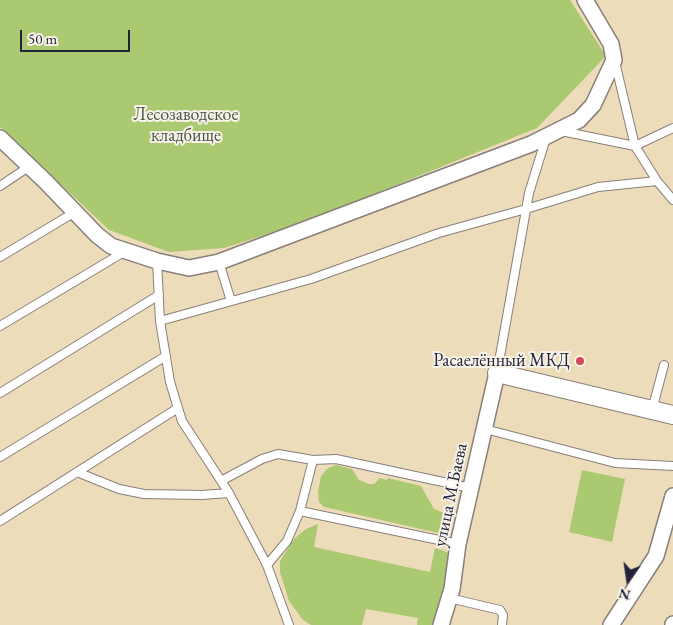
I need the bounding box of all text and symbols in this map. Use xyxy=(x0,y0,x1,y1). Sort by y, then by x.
scale bar xyxy=(22,20,132,52)
text: 50 m xyxy=(28,29,57,48)
park label: Лесозаводское кладбище xyxy=(134,104,238,146)
place label: Расаелённый МКД xyxy=(433,350,570,372)
marker: Расаелённый МКД xyxy=(574,355,586,367)
street label: улица М.Баева xyxy=(429,441,473,549)
north arrow xyxy=(603,555,653,605)
text: N xyxy=(617,584,632,605)

